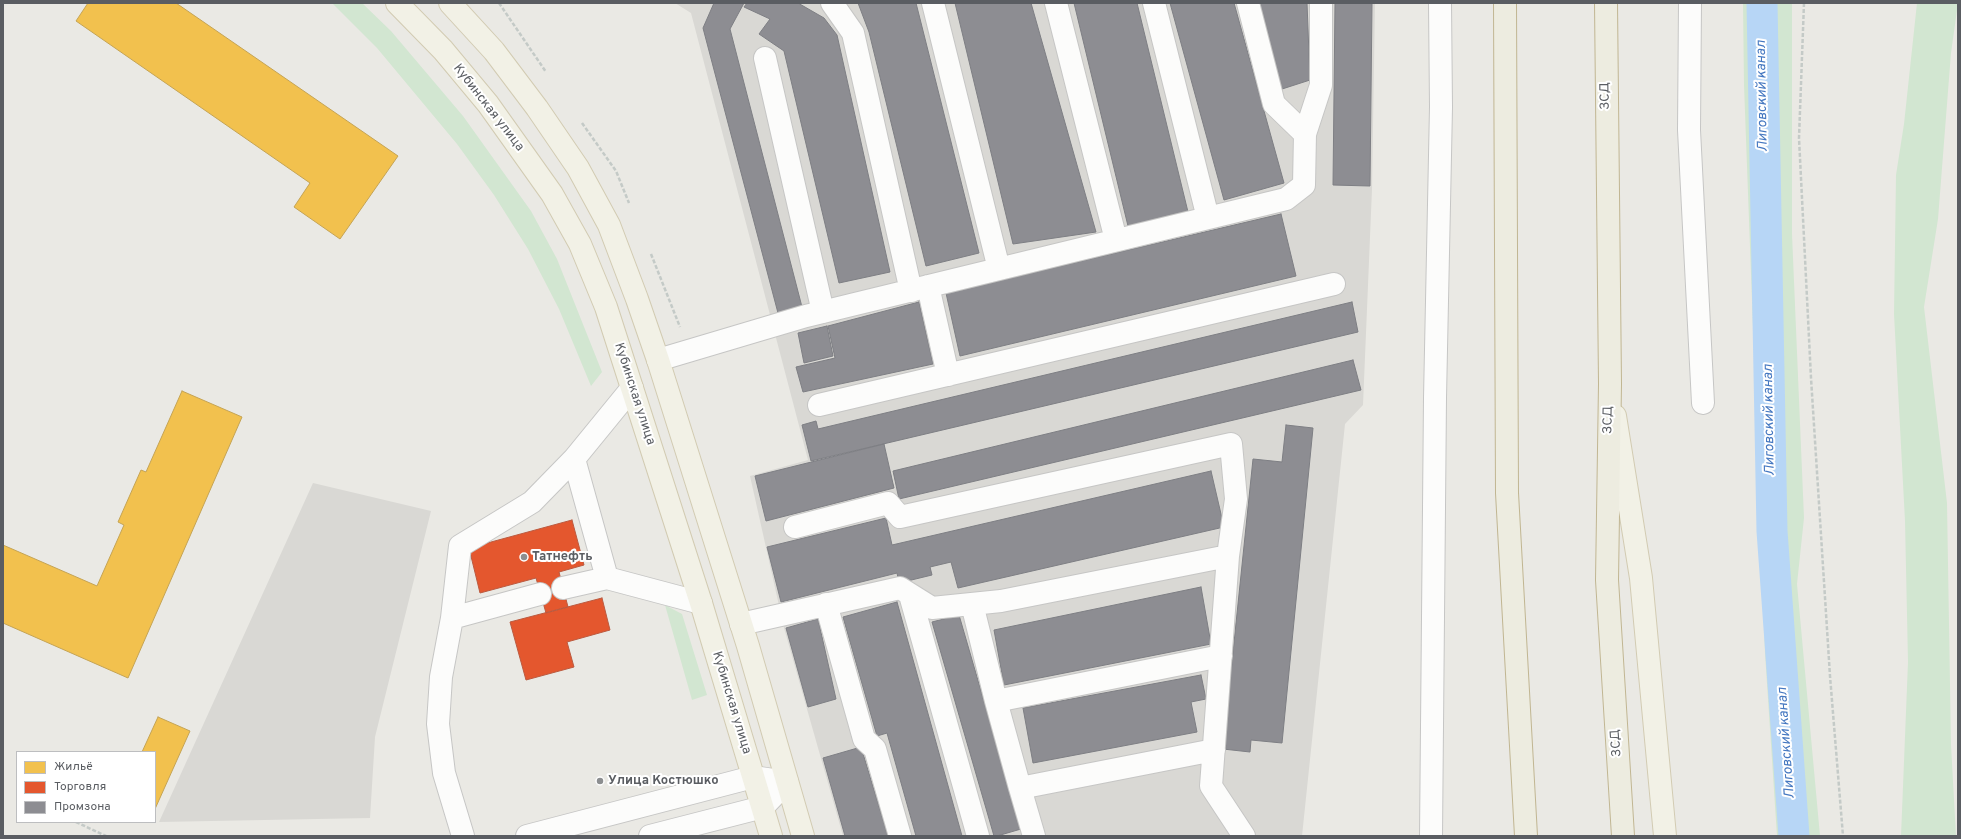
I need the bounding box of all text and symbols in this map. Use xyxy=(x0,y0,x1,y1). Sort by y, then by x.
water label: Лиговский канал xyxy=(1754,40,1772,152)
street label: Кубинская улица xyxy=(449,61,527,155)
street label: ЗСД xyxy=(1598,82,1614,110)
street label: Кубинская улица xyxy=(610,341,658,447)
water label: Лиговский канал xyxy=(1761,364,1779,476)
street label: ЗСД xyxy=(1601,406,1617,434)
place label: Татнефть xyxy=(532,549,593,565)
marker: Татнефть xyxy=(519,552,529,562)
street label: Кубинская улица xyxy=(708,650,754,756)
water label: Лиговский канал xyxy=(1775,687,1799,799)
street label: ЗСД xyxy=(1608,729,1626,757)
legend xyxy=(16,751,156,823)
text: Жильё xyxy=(54,759,93,775)
place label: Улица Костюшко xyxy=(608,773,719,789)
marker: Улица Костюшко xyxy=(595,776,605,786)
text: Торговля xyxy=(54,779,106,795)
text: Промзона xyxy=(54,799,111,815)

